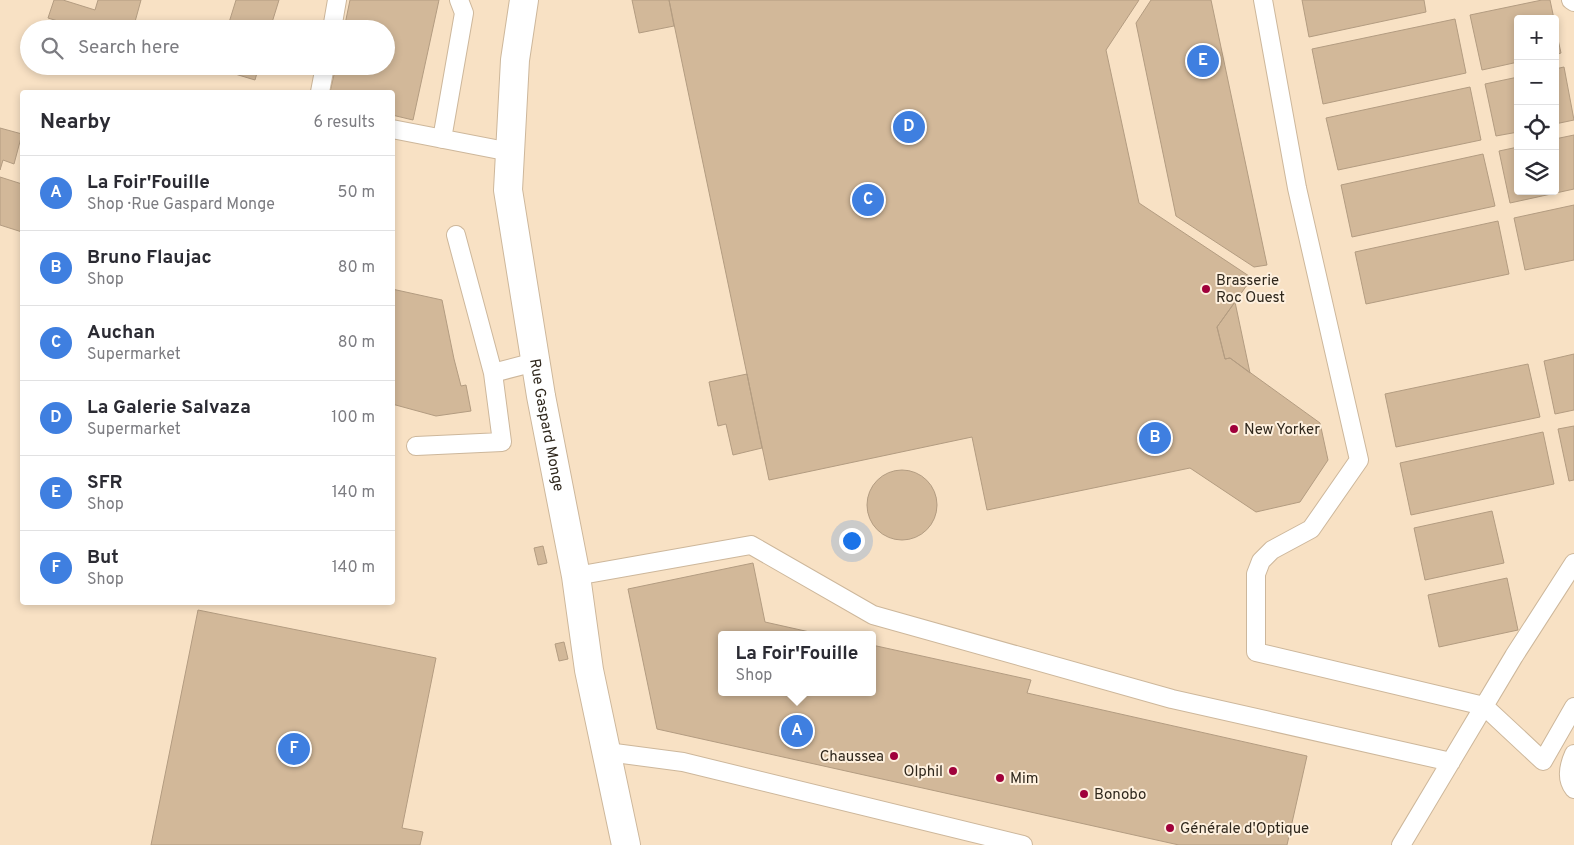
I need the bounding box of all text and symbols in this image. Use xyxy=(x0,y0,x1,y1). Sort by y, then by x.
map controls xyxy=(1514,15,1559,195)
button: + xyxy=(1514,15,1559,60)
search box xyxy=(20,20,395,75)
icon: search xyxy=(38,34,66,62)
text: Search here xyxy=(78,36,180,60)
pin: E xyxy=(1187,42,1219,80)
button: − xyxy=(1514,60,1559,105)
button: locate xyxy=(1514,105,1559,150)
pin: D xyxy=(893,108,925,146)
text: Nearby xyxy=(40,109,111,136)
text: 6 results xyxy=(313,113,375,133)
button: layers xyxy=(1514,150,1559,195)
text: La Foir'Fouille xyxy=(87,171,210,195)
pin: C xyxy=(852,181,884,219)
text: A xyxy=(50,183,62,203)
text: 50 m xyxy=(338,183,375,203)
text: Shop · Rue Gaspard Monge xyxy=(87,195,275,215)
text: Bruno Flaujac xyxy=(87,246,212,270)
text: B xyxy=(50,258,62,278)
text: 80 m xyxy=(338,258,375,278)
text: Shop xyxy=(87,270,124,290)
place label: Brasserie Roc Ouest xyxy=(1216,272,1285,308)
marker: Brasserie Roc Ouest xyxy=(1200,283,1212,295)
text: Auchan xyxy=(87,321,155,345)
text: C xyxy=(51,333,61,353)
text: 80 m xyxy=(338,333,375,353)
text: Supermarket xyxy=(87,345,181,365)
street label: Rue Gaspard Monge xyxy=(524,357,567,493)
text: La Galerie Salvaza xyxy=(87,396,251,420)
text: D xyxy=(50,408,62,428)
text: 100 m xyxy=(331,408,375,428)
pin: B xyxy=(1139,419,1171,457)
text: Supermarket xyxy=(87,420,181,440)
place label: New Yorker xyxy=(1244,421,1320,440)
marker: New Yorker xyxy=(1228,423,1240,435)
text: SFR xyxy=(87,471,123,495)
text: E xyxy=(51,483,61,503)
text: 140 m xyxy=(332,483,375,503)
text: Shop xyxy=(87,495,124,515)
your location xyxy=(839,528,865,554)
text: But xyxy=(87,546,119,570)
text: F xyxy=(51,558,61,578)
text: 140 m xyxy=(332,558,375,578)
text: Shop xyxy=(87,570,124,590)
popup xyxy=(718,631,876,696)
text: La Foir'Fouille xyxy=(736,642,858,666)
text: Shop xyxy=(736,666,772,686)
pin: A xyxy=(781,712,813,750)
pin: F xyxy=(278,730,310,768)
place label: Chaussea xyxy=(820,748,884,767)
marker: Chaussea xyxy=(888,750,900,762)
place label: Olphil xyxy=(903,763,943,782)
marker: Olphil xyxy=(947,765,959,777)
place label: Mim xyxy=(1010,770,1039,789)
marker: Mim xyxy=(994,772,1006,784)
place label: Bonobo xyxy=(1094,786,1146,805)
marker: Bonobo xyxy=(1078,788,1090,800)
place label: Générale d'Optique xyxy=(1180,820,1309,839)
marker: Générale d'Optique xyxy=(1164,822,1176,834)

